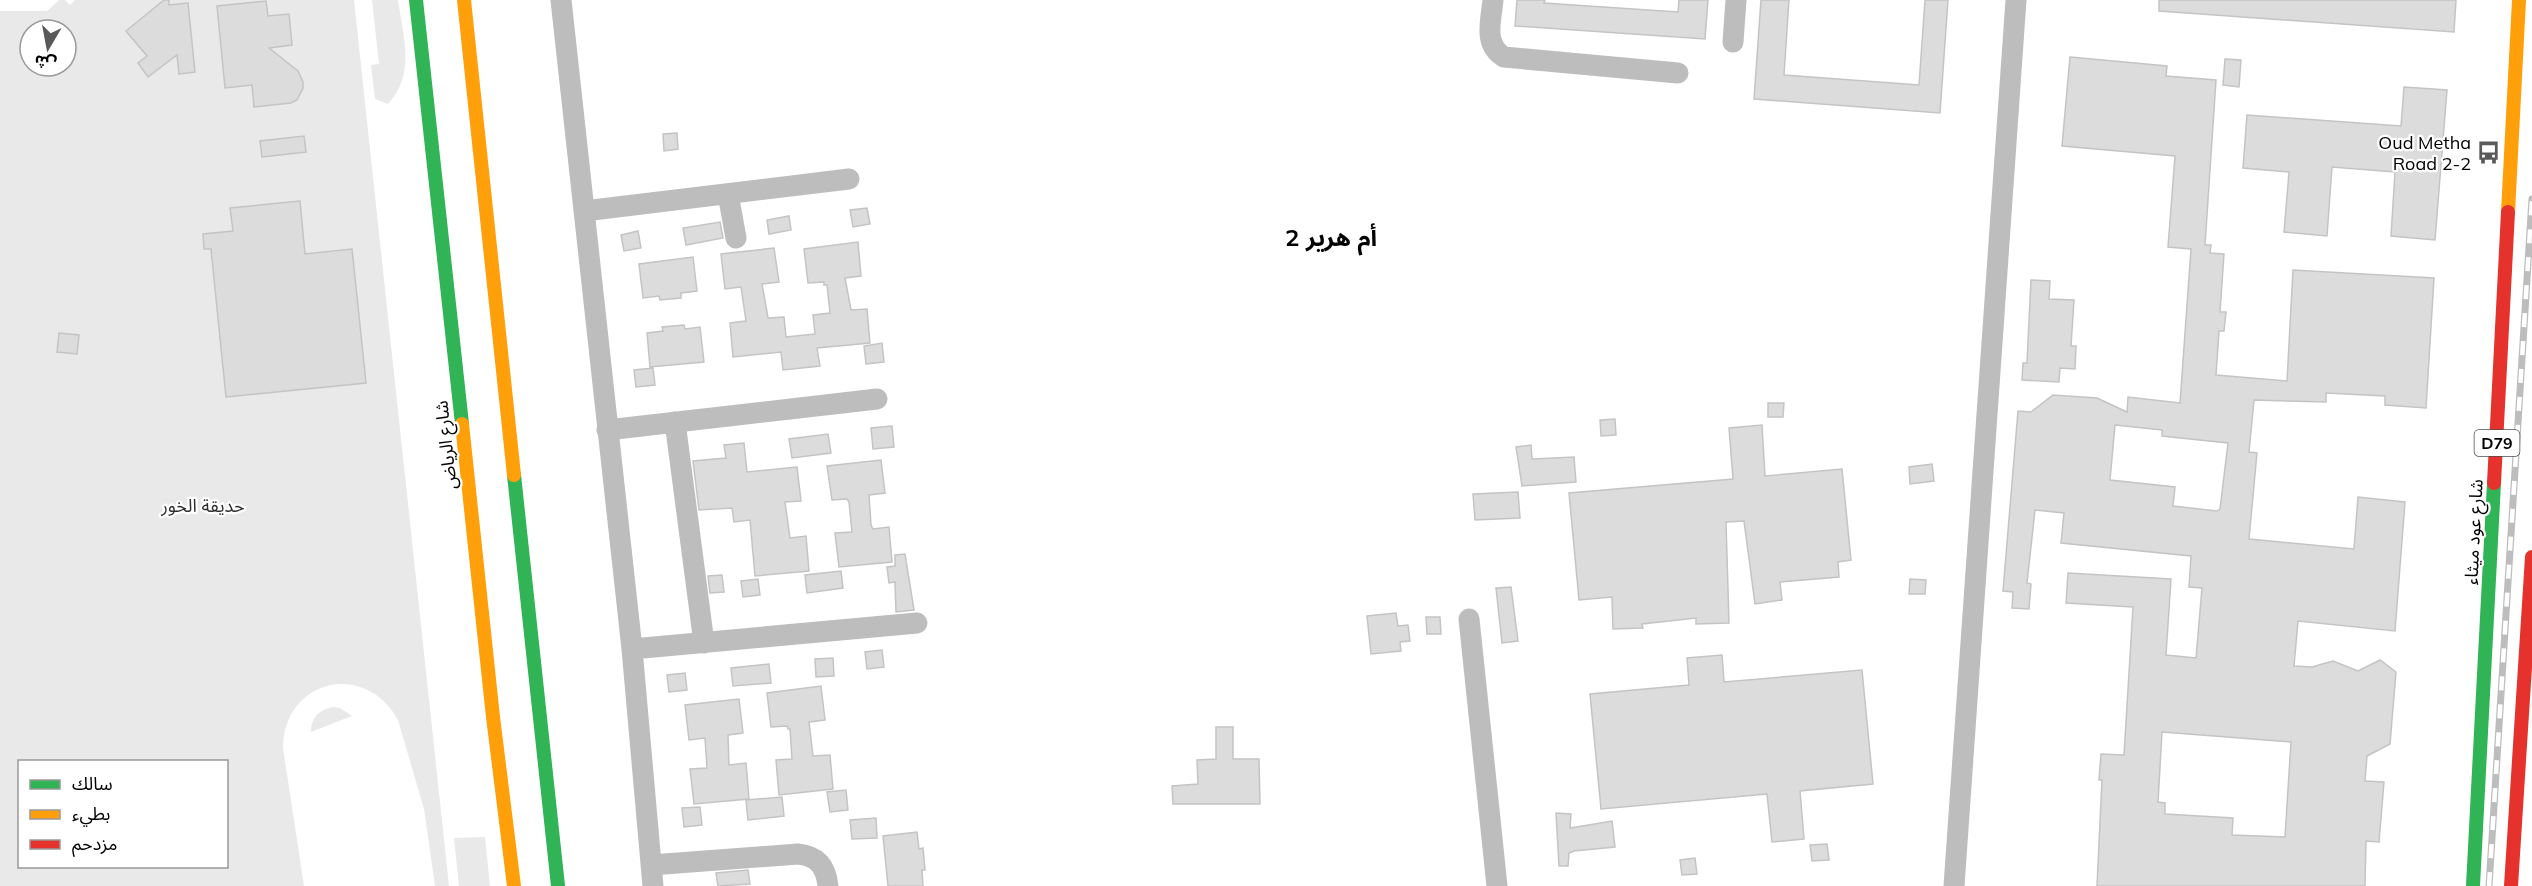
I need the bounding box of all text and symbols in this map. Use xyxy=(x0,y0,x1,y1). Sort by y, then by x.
north arrow xyxy=(18,18,78,78)
text: ش xyxy=(33,51,58,75)
place label: Oud Metha Road 2-2 xyxy=(2378,131,2471,175)
bus stop icon: Oud Metha Road 2-2 xyxy=(2476,140,2502,166)
district label: أم هرير 2 xyxy=(1285,222,1377,256)
street label: شارع الرياض xyxy=(429,399,465,491)
road number: D79 xyxy=(2474,430,2520,456)
street label: شارع عود ميثاء xyxy=(2459,478,2491,586)
park label: حديقة الخور xyxy=(160,494,245,517)
legend xyxy=(18,760,228,868)
text: سالك xyxy=(72,772,113,795)
text: بطيء xyxy=(72,802,110,827)
text: مزدحم xyxy=(72,832,117,857)

